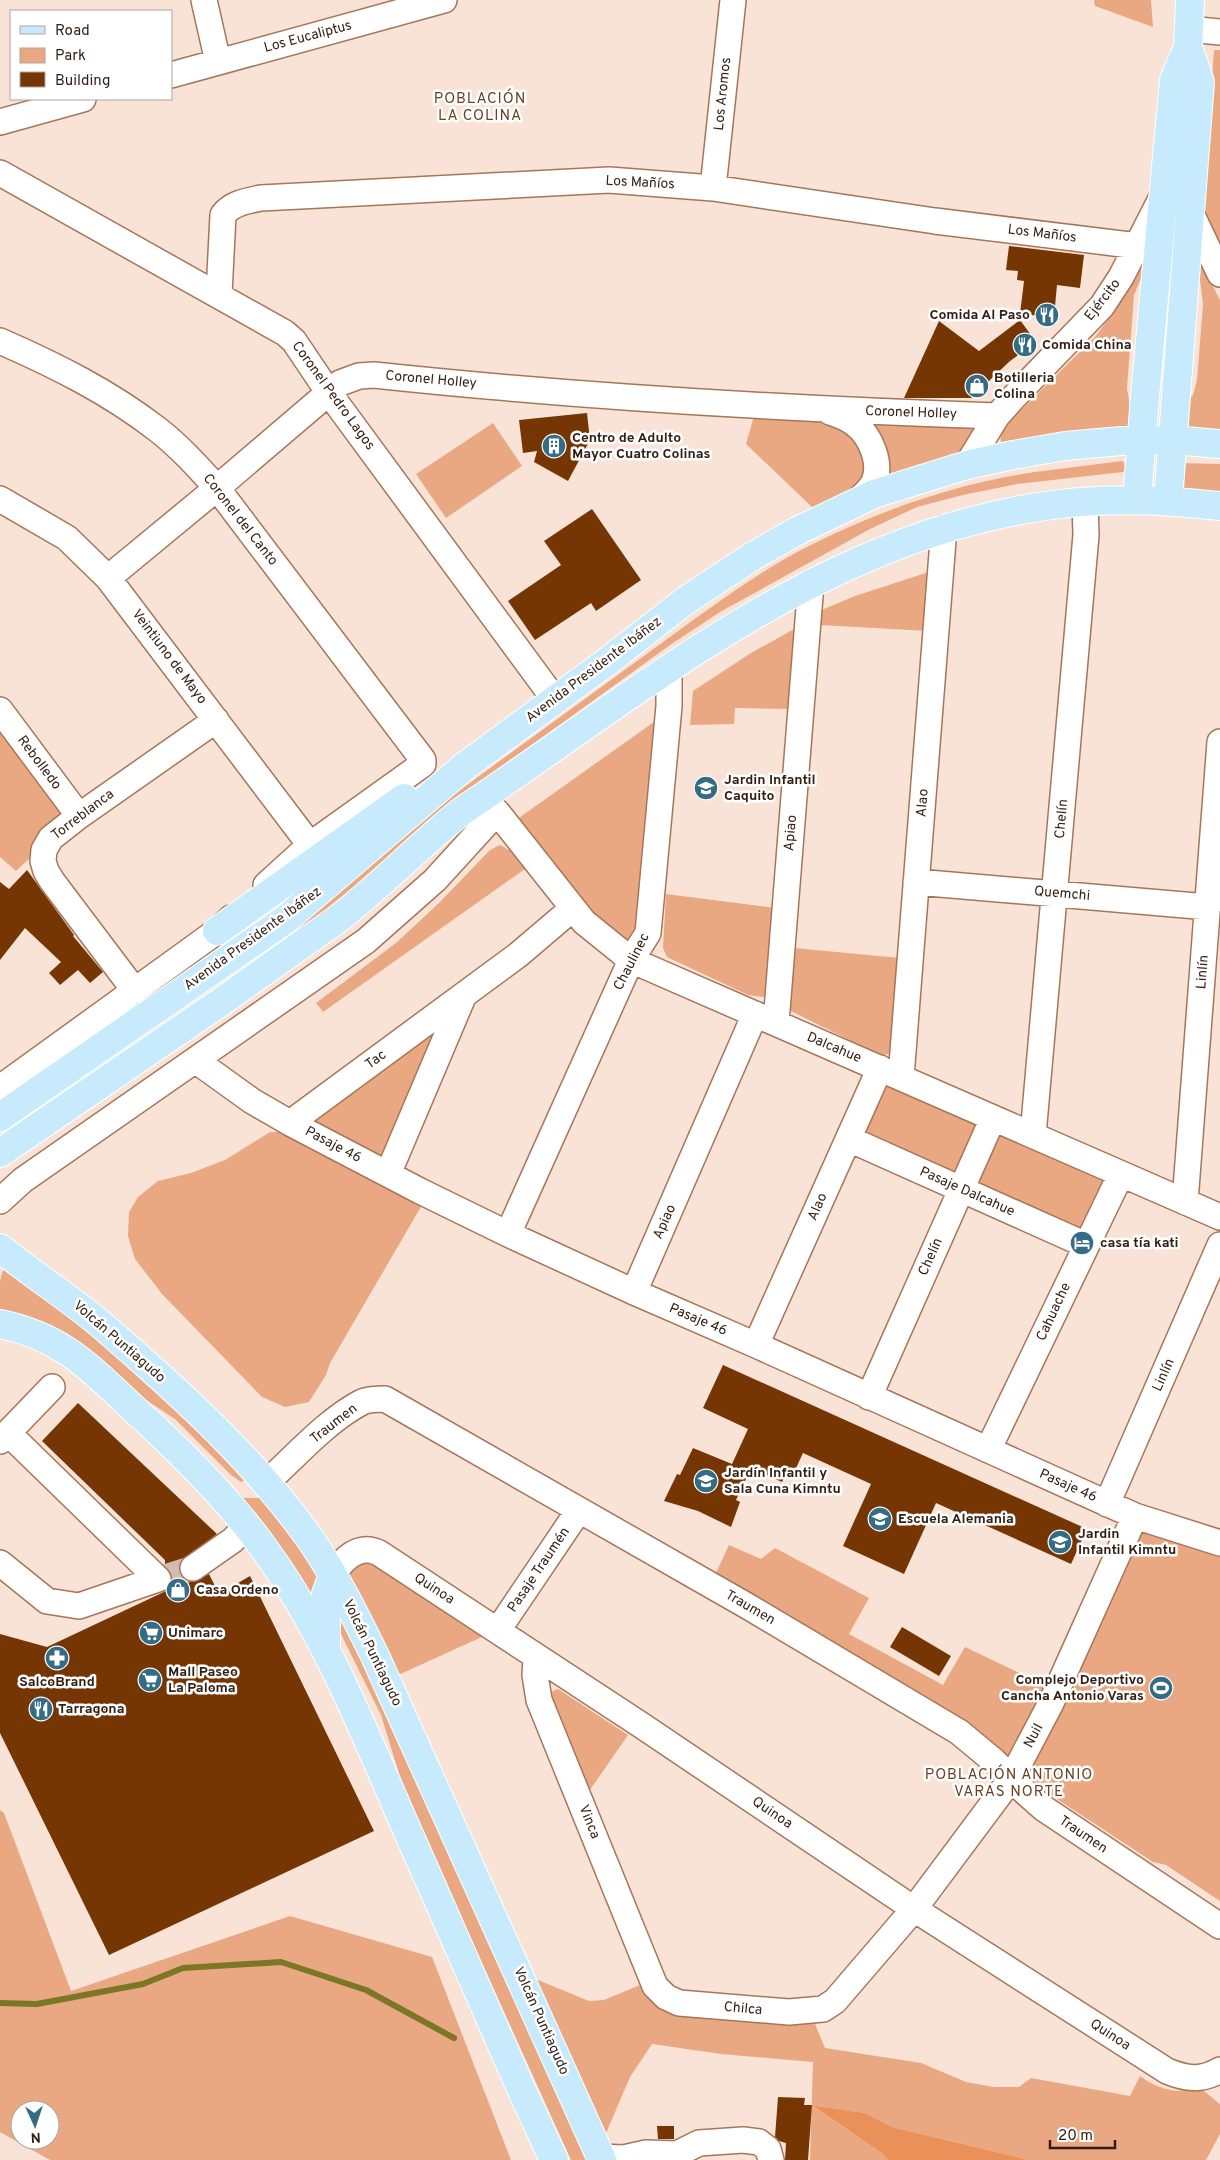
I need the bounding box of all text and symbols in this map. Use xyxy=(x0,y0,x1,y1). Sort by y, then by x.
legend xyxy=(10,10,172,100)
street label: Los Eucaliptus xyxy=(262,17,354,57)
text: Road xyxy=(55,22,90,41)
text: Park xyxy=(55,47,86,66)
street label: Los Aromos xyxy=(711,57,735,131)
text: Building xyxy=(55,72,110,91)
district label: POBLACIÓN LA COLINA xyxy=(434,88,526,126)
street label: Los Mañíos xyxy=(605,173,675,193)
street label: Los Mañíos xyxy=(1007,221,1077,247)
street label: Ejército xyxy=(1081,276,1125,324)
restaurant icon: Comida Al Paso xyxy=(1034,302,1060,328)
place label: Comida Al Paso xyxy=(930,307,1030,324)
restaurant icon: Comida China xyxy=(1012,332,1038,358)
place label: Comida China xyxy=(1042,337,1132,354)
street label: Coronel Pedro Lagos xyxy=(288,338,378,454)
street label: Coronel Holley xyxy=(384,368,478,392)
place label: Botilleria Colina xyxy=(994,370,1054,403)
shop icon: Botilleria Colina xyxy=(964,373,990,399)
street label: Coronel Holley xyxy=(865,403,957,423)
place label: Centro de Adulto Mayor Cuatro Colinas xyxy=(572,430,711,463)
building icon: Centro de Adulto Mayor Cuatro Colinas xyxy=(541,433,567,459)
street label: Coronel del Canto xyxy=(199,471,281,569)
street label: Veintiuno de Mayo xyxy=(128,606,210,708)
street label: Avenida Presidente Ibáñez xyxy=(523,613,665,727)
street label: Rebolledo xyxy=(13,733,65,793)
place label: Jardin Infantil Caquito xyxy=(724,772,816,805)
school or university icon: Jardin Infantil Caquito xyxy=(693,775,719,801)
street label: Torreblanca xyxy=(48,786,118,844)
street label: Alao xyxy=(913,788,933,818)
street label: Chelín xyxy=(1052,798,1072,840)
street label: Apiao xyxy=(781,814,801,852)
street label: Avenida Presidente Ibáñez xyxy=(181,883,325,995)
street label: Quemchi xyxy=(1033,883,1091,905)
street label: Chaulinec xyxy=(610,930,654,994)
street label: Linlín xyxy=(1193,954,1213,990)
street label: Dalcahue xyxy=(804,1029,864,1067)
street label: Tac xyxy=(362,1047,390,1073)
street label: Pasaje 46 xyxy=(302,1123,364,1167)
street label: Pasaje Dalcahue xyxy=(917,1163,1017,1221)
street label: Alao xyxy=(804,1190,832,1224)
street label: Apiao xyxy=(650,1202,680,1242)
hotel icon: casa tía kati xyxy=(1069,1230,1095,1256)
street label: Chelín xyxy=(915,1235,947,1279)
place label: casa tía kati xyxy=(1100,1235,1179,1252)
street label: Cahuache xyxy=(1033,1280,1075,1344)
street label: Volcán Puntiagudo xyxy=(69,1297,169,1387)
street label: Pasaje 46 xyxy=(666,1300,730,1340)
street label: Linlín xyxy=(1149,1356,1179,1394)
street label: Traumen xyxy=(307,1400,361,1448)
place label: Jardín Infantil y Sala Cuna Kimntu xyxy=(724,1465,841,1498)
street label: Pasaje 46 xyxy=(1036,1466,1100,1506)
school or university icon: Jardín Infantil y Sala Cuna Kimntu xyxy=(693,1468,719,1494)
school or university icon: Escuela Alemania xyxy=(867,1506,893,1532)
place label: Escuela Alemania xyxy=(898,1511,1014,1528)
street label: Pasaje Traumén xyxy=(504,1524,574,1616)
place label: Jardin Infantil Kimntu xyxy=(1078,1526,1176,1559)
school or university icon: Jardin Infantil Kimntu xyxy=(1047,1529,1073,1555)
street label: Quinoa xyxy=(410,1570,458,1608)
shop icon: Casa Ordeno xyxy=(165,1577,191,1603)
place label: Casa Ordeno xyxy=(196,1582,279,1599)
street label: Traumen xyxy=(722,1587,778,1629)
street label: Volcán Puntiagudo xyxy=(339,1597,405,1709)
supermarket icon: Unimarc xyxy=(138,1620,164,1646)
place label: Unimarc xyxy=(168,1625,223,1642)
pharmacy icon: SalcoBrand xyxy=(44,1645,70,1671)
place label: Mall Paseo La Paloma xyxy=(168,1664,238,1697)
supermarket icon: Mall Paseo La Paloma xyxy=(137,1667,163,1693)
place label: Complejo Deportivo Cancha Antonio Varas xyxy=(1001,1672,1144,1705)
place label: SalcoBrand xyxy=(19,1674,95,1691)
sports icon: Complejo Deportivo Cancha Antonio Varas xyxy=(1148,1675,1174,1701)
restaurant icon: Tarragona xyxy=(28,1696,54,1722)
place label: Tarragona xyxy=(58,1701,124,1718)
street label: Nuil xyxy=(1021,1721,1047,1751)
district label: POBLACIÓN ANTONIO VARAS NORTE xyxy=(925,1764,1093,1802)
street label: Quinoa xyxy=(749,1793,795,1833)
street label: Vinca xyxy=(575,1803,603,1841)
street label: Traumen xyxy=(1055,1813,1111,1857)
street label: Volcán Puntiagudo xyxy=(510,1964,573,2078)
street label: Chilca xyxy=(723,1999,763,2019)
street label: Quinoa xyxy=(1086,2016,1134,2054)
north arrow xyxy=(10,2100,60,2150)
scale bar xyxy=(1050,2118,1115,2150)
text: 20 m xyxy=(1058,2127,1093,2146)
text: N xyxy=(30,2128,41,2145)

